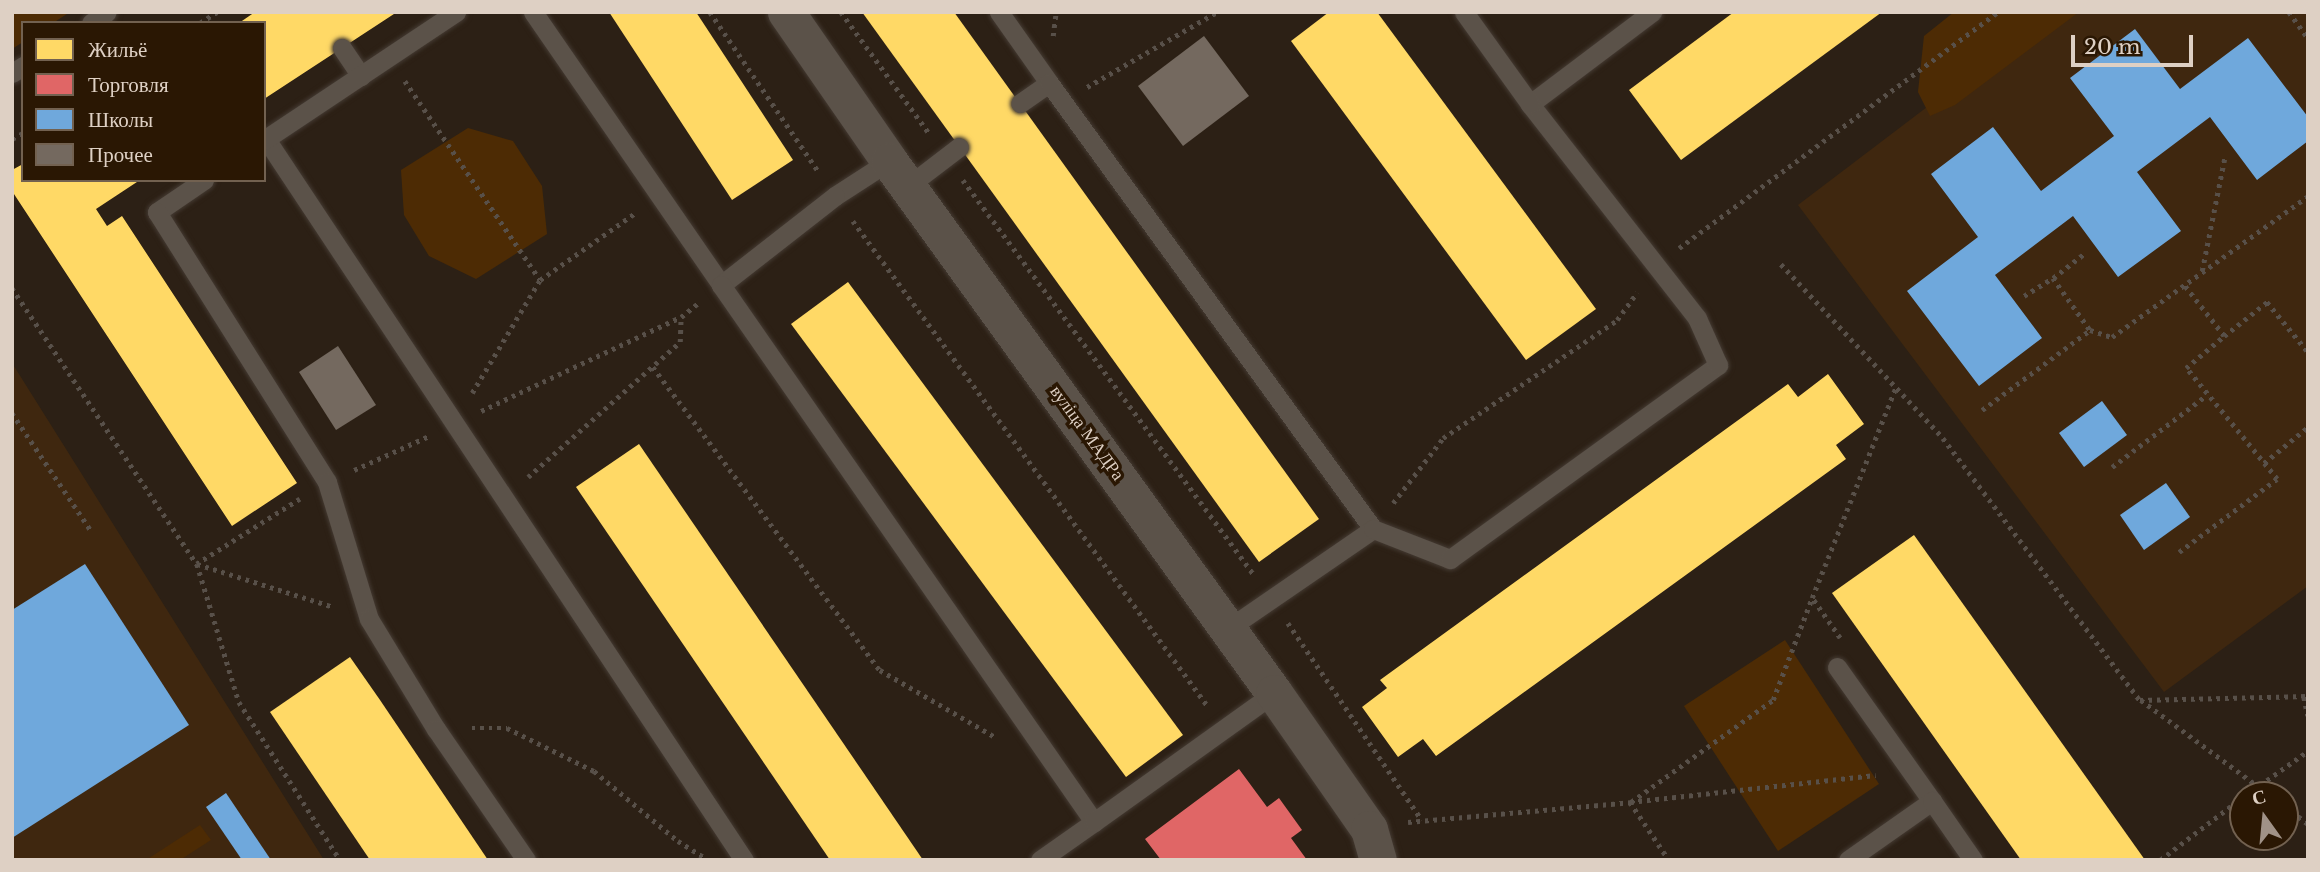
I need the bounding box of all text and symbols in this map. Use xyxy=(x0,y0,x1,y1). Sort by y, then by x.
legend xyxy=(21,21,266,182)
scale bar xyxy=(2075,21,2198,65)
text: 20 m xyxy=(2084,34,2141,60)
text: Жильё xyxy=(88,37,147,63)
text: Торговля xyxy=(88,72,169,98)
text: Школы xyxy=(88,107,153,133)
text: Прочее xyxy=(88,142,153,168)
street label: вуліца МАДРа xyxy=(1045,381,1129,485)
north arrow xyxy=(2229,781,2299,851)
text: С xyxy=(2249,784,2269,810)

